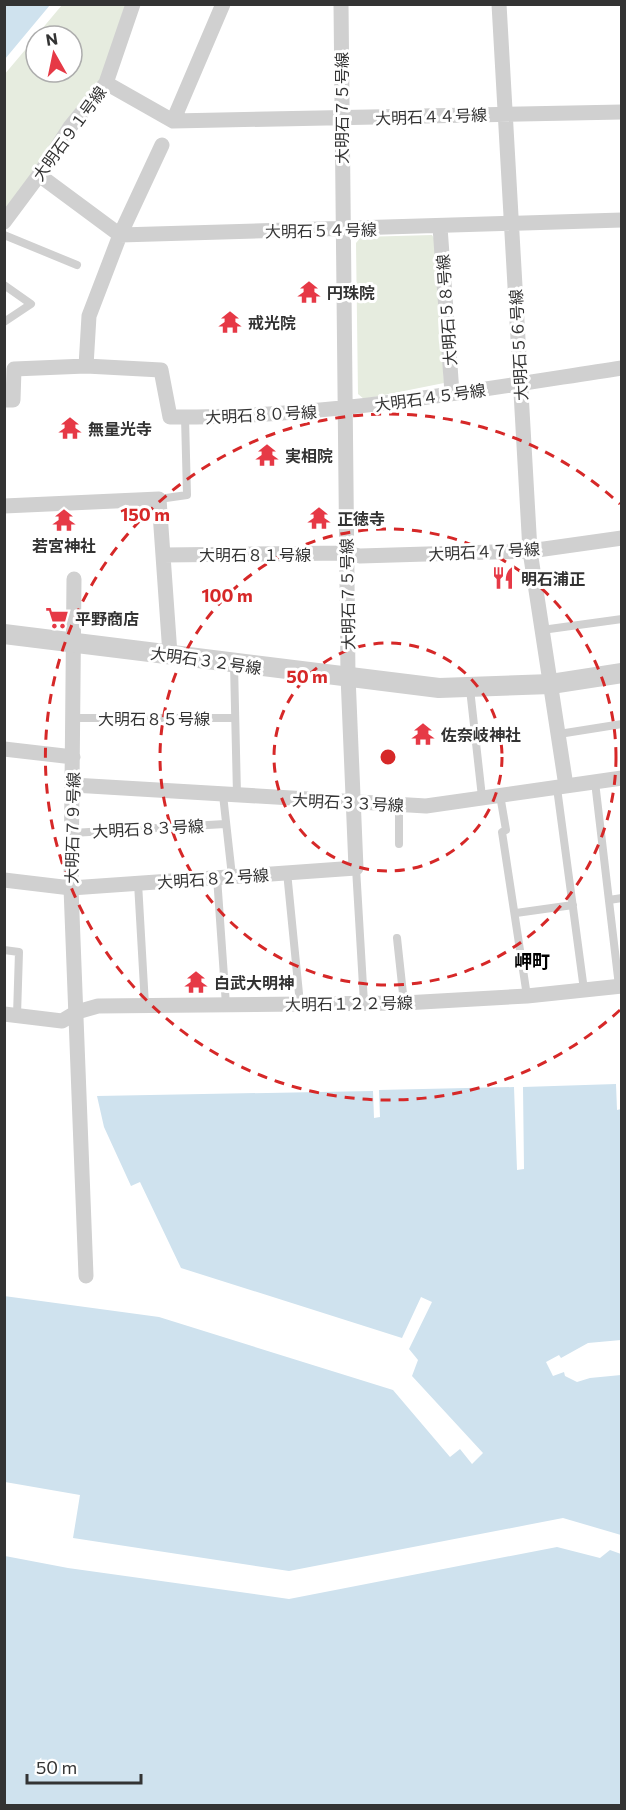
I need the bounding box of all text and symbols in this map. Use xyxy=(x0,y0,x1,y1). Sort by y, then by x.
north arrow xyxy=(24,24,84,84)
text: N xyxy=(44,28,59,49)
street label: 大明石７５号線 xyxy=(332,52,351,164)
street label: 大明石９１号線 xyxy=(28,82,110,184)
street label: 大明石４４号線 xyxy=(375,105,487,127)
street label: 大明石５４号線 xyxy=(265,220,377,240)
street label: 大明石５８号線 xyxy=(433,253,459,367)
temple icon: 円珠院 xyxy=(296,279,322,305)
place label: 円珠院 xyxy=(327,283,375,302)
street label: 大明石５６号線 xyxy=(506,289,530,401)
temple icon: 戒光院 xyxy=(217,309,243,335)
place label: 戒光院 xyxy=(248,313,296,332)
street label: 大明石４５号線 xyxy=(373,380,487,414)
street label: 大明石８０号線 xyxy=(205,402,317,426)
temple icon: 無量光寺 xyxy=(57,415,83,441)
place label: 無量光寺 xyxy=(88,419,152,438)
temple icon: 実相院 xyxy=(254,442,280,468)
place label: 実相院 xyxy=(285,446,333,465)
text: 150 m xyxy=(120,503,170,525)
temple icon: 正徳寺 xyxy=(306,505,332,531)
temple icon: 若宮神社 xyxy=(51,507,77,533)
place label: 正徳寺 xyxy=(337,509,385,528)
place label: 若宮神社 xyxy=(32,536,96,555)
street label: 大明石７５号線 xyxy=(337,538,357,650)
street label: 大明石４７号線 xyxy=(428,539,540,563)
street label: 大明石８１号線 xyxy=(199,545,311,564)
restaurant icon: 明石浦正 xyxy=(490,565,516,591)
place label: 明石浦正 xyxy=(521,569,585,588)
text: 100 m xyxy=(201,584,253,606)
supermarket icon: 平野商店 xyxy=(44,605,70,631)
place label: 平野商店 xyxy=(75,609,139,628)
street label: 大明石３２号線 xyxy=(149,643,263,677)
text: 50 m xyxy=(286,665,328,687)
street label: 大明石８５号線 xyxy=(98,709,210,728)
temple icon: 佐奈岐神社 xyxy=(410,721,436,747)
place label: 佐奈岐神社 xyxy=(440,725,521,744)
centre of rings xyxy=(378,747,398,767)
street label: 大明石７９号線 xyxy=(62,772,82,884)
street label: 大明石３３号線 xyxy=(292,790,404,814)
street label: 大明石８３号線 xyxy=(92,816,204,840)
street label: 大明石８２号線 xyxy=(156,865,270,891)
district label: 岬町 xyxy=(514,950,550,972)
temple icon: 白武大明神 xyxy=(183,969,209,995)
place label: 白武大明神 xyxy=(214,973,294,992)
street label: 大明石１２２号線 xyxy=(285,992,413,1014)
scale bar xyxy=(27,1747,141,1785)
text: 50 m xyxy=(36,1756,77,1778)

